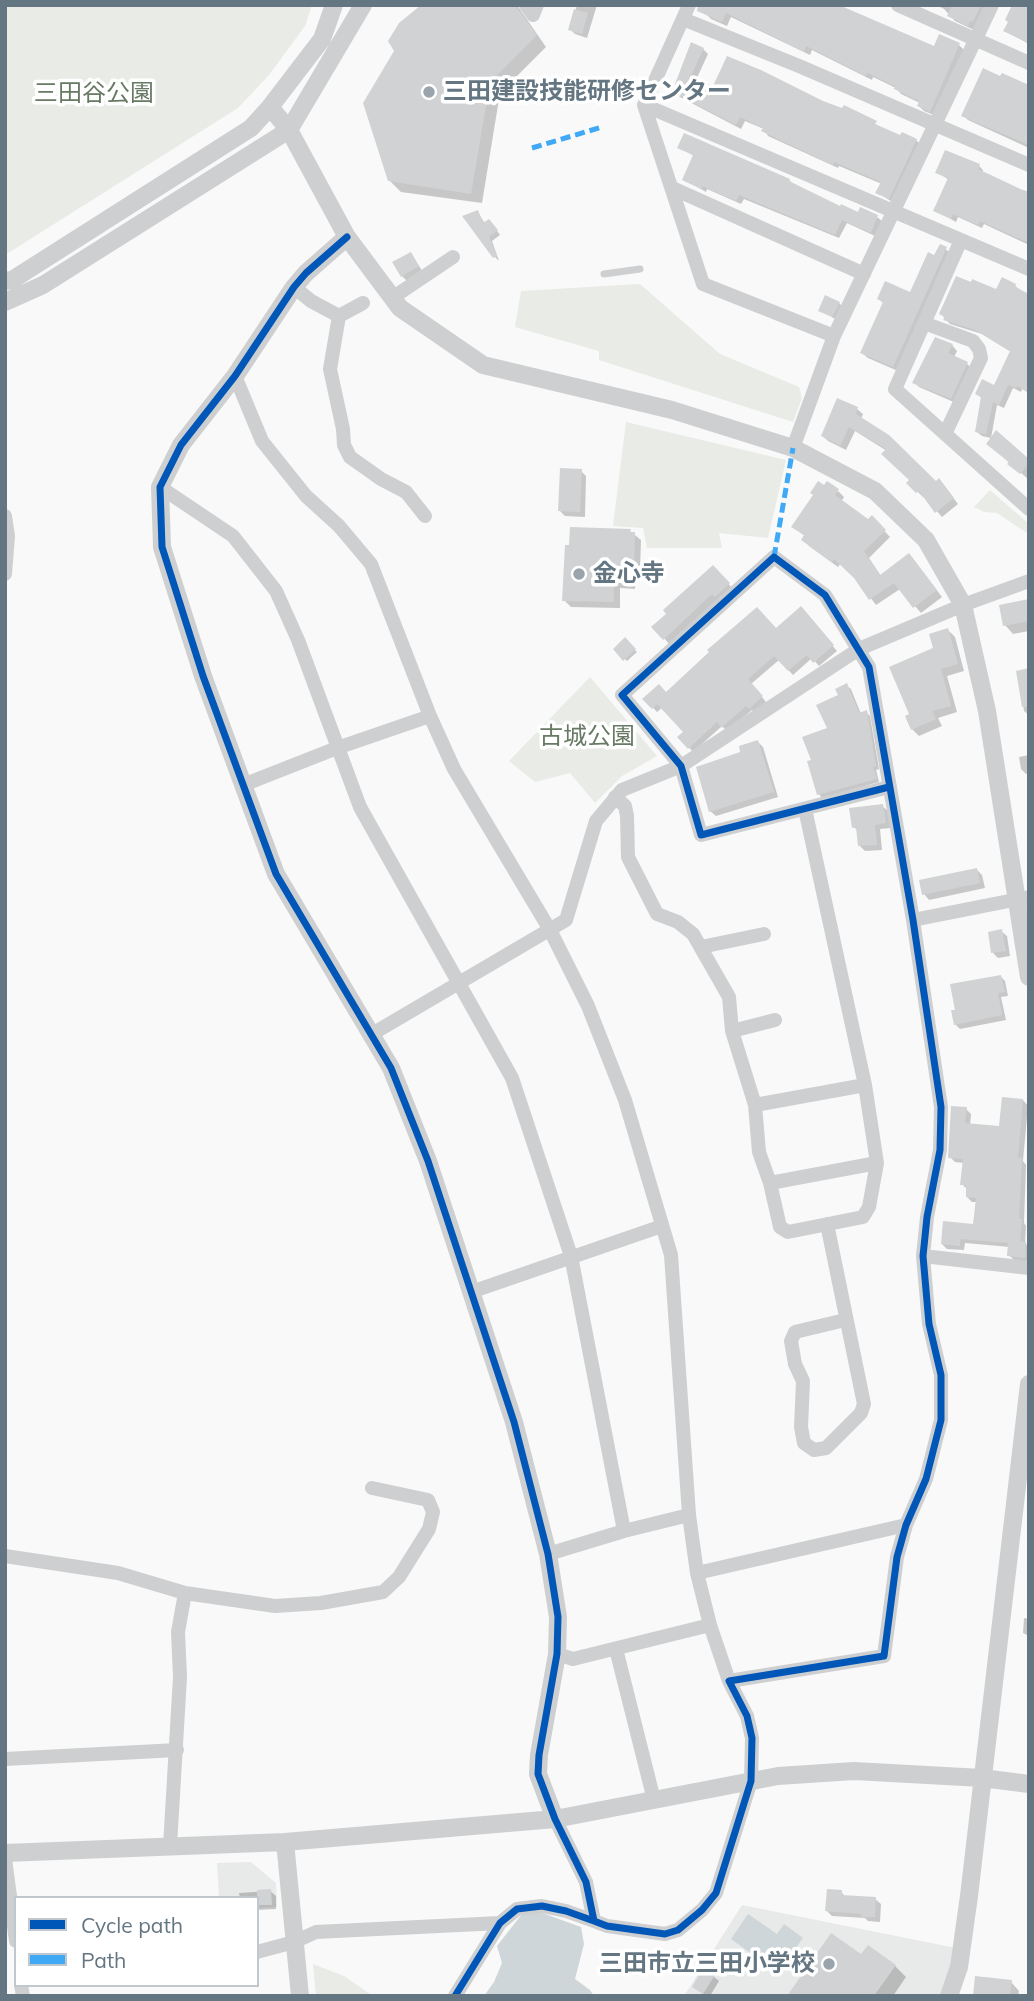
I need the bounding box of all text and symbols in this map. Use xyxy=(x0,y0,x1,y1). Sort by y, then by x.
place label: 三田建設技能研修センター xyxy=(443,78,731,106)
park label: 三田谷公園 xyxy=(34,80,154,108)
marker: 三田建設技能研修センター xyxy=(421,84,437,100)
place label: 金心寺 xyxy=(593,560,665,588)
marker: 金心寺 xyxy=(571,566,587,582)
park label: 古城公園 xyxy=(539,723,635,751)
legend xyxy=(14,1896,259,1987)
text: Cycle path xyxy=(81,1912,183,1938)
text: Path xyxy=(81,1947,126,1973)
place label: 三田市立三田小学校 xyxy=(599,1950,815,1978)
marker: 三田市立三田小学校 xyxy=(821,1956,837,1972)

